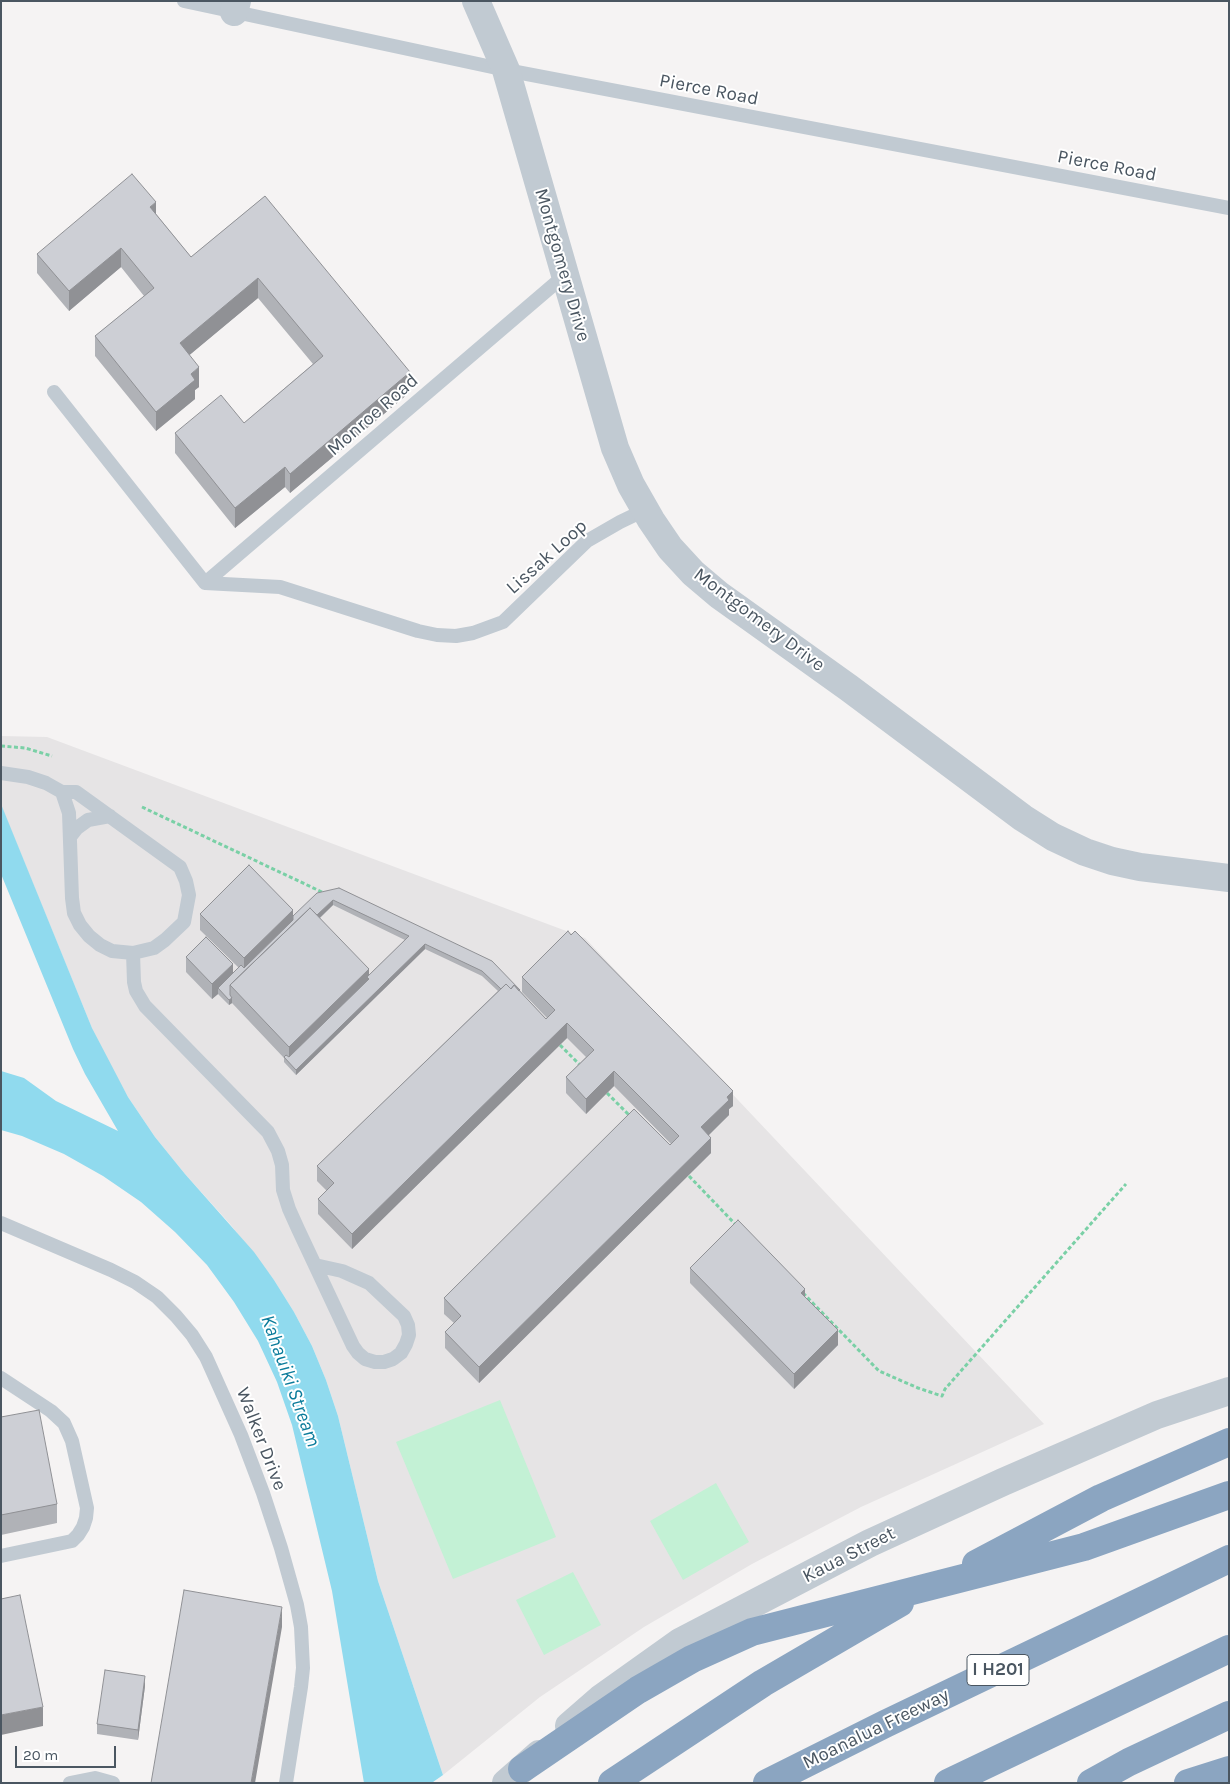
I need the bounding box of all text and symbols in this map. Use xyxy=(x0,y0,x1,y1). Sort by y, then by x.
street label: Pierce Road xyxy=(657,69,761,111)
street label: Pierce Road xyxy=(1055,145,1159,187)
street label: Montgomery Drive xyxy=(529,186,595,344)
street label: Monroe Road xyxy=(323,369,423,461)
street label: Lissak Loop xyxy=(502,515,592,599)
street label: Montgomery Drive xyxy=(689,563,829,677)
water label: Kahauiki Stream xyxy=(255,1312,325,1450)
street label: Walker Drive xyxy=(231,1384,291,1494)
street label: Kaua Street xyxy=(799,1522,899,1588)
road number: I H201 xyxy=(967,1654,1029,1686)
street label: Moanalua Freeway xyxy=(799,1684,953,1774)
scale bar xyxy=(18,1736,119,1768)
text: 20 m xyxy=(23,1746,58,1764)

